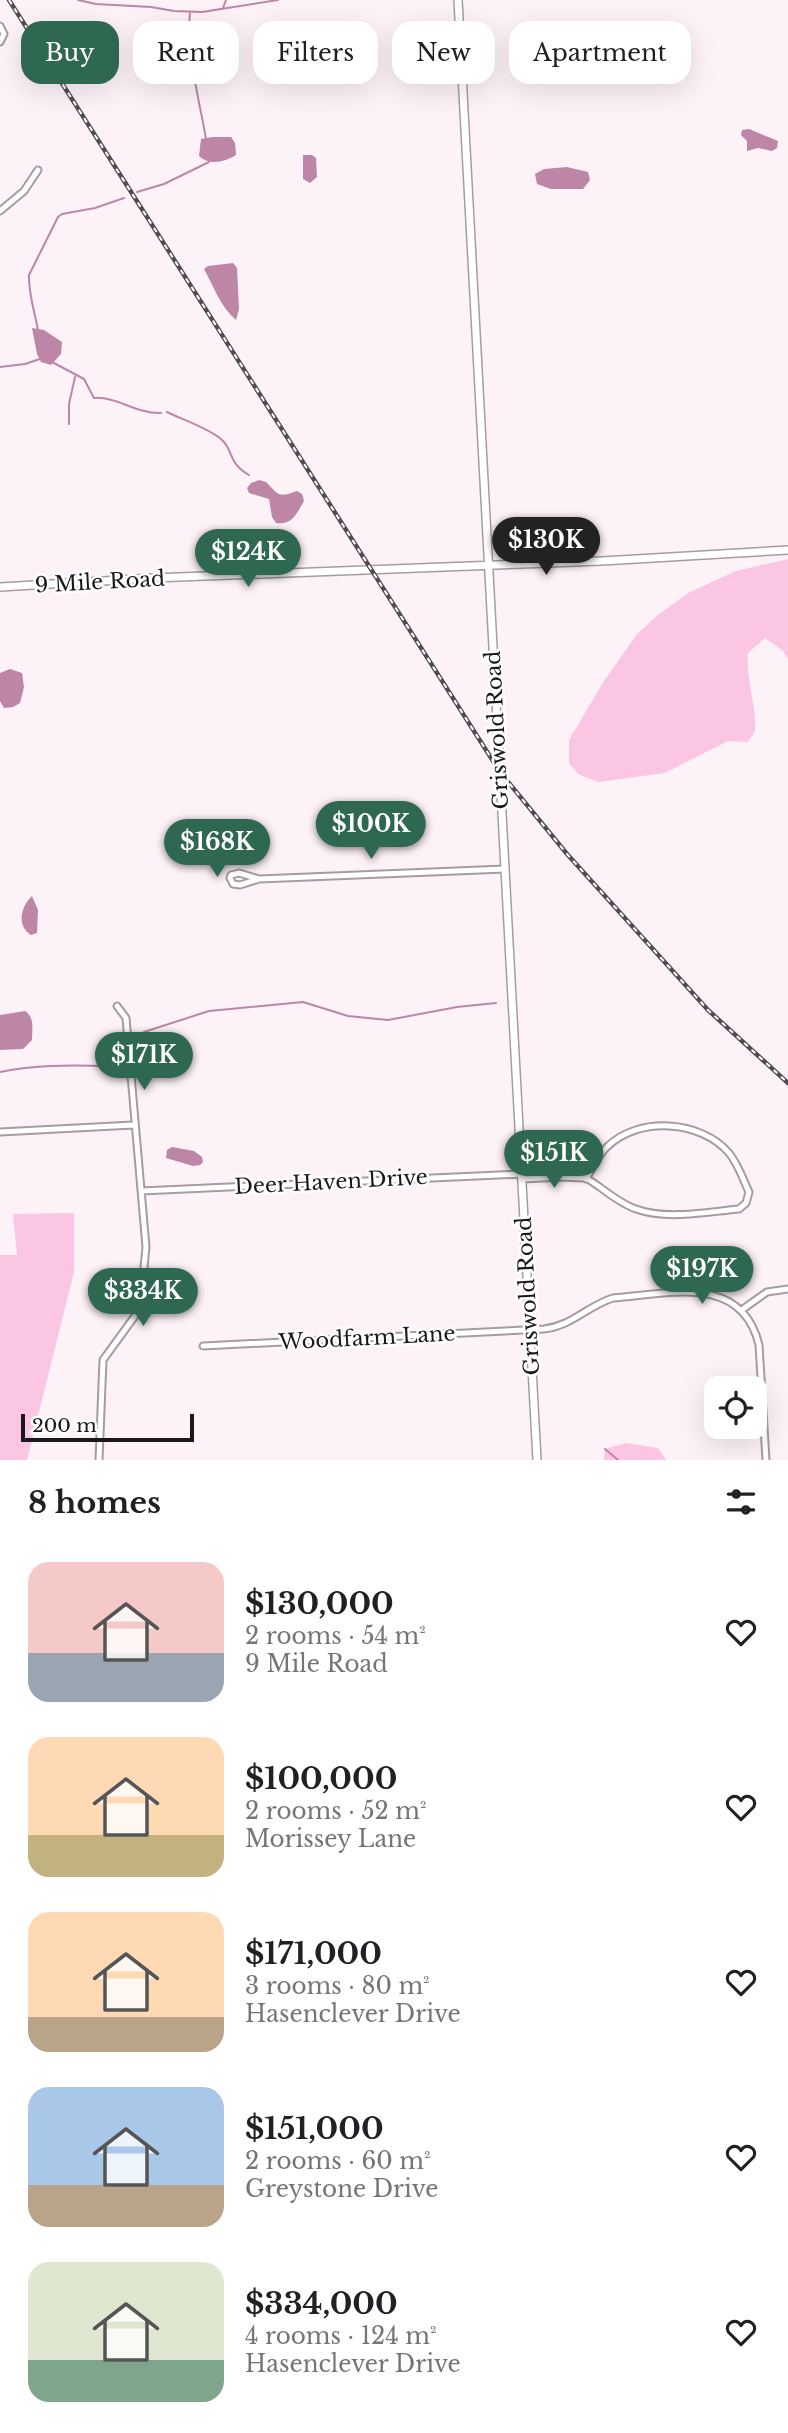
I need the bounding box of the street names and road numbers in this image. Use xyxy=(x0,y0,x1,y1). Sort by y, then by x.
street label: 9 Mile Road xyxy=(34,566,166,598)
street label: Griswold Road xyxy=(480,650,514,810)
street label: Deer Haven Drive xyxy=(234,1164,428,1200)
street label: Griswold Road xyxy=(511,1216,545,1376)
street label: Woodfarm Lane xyxy=(277,1320,456,1356)

